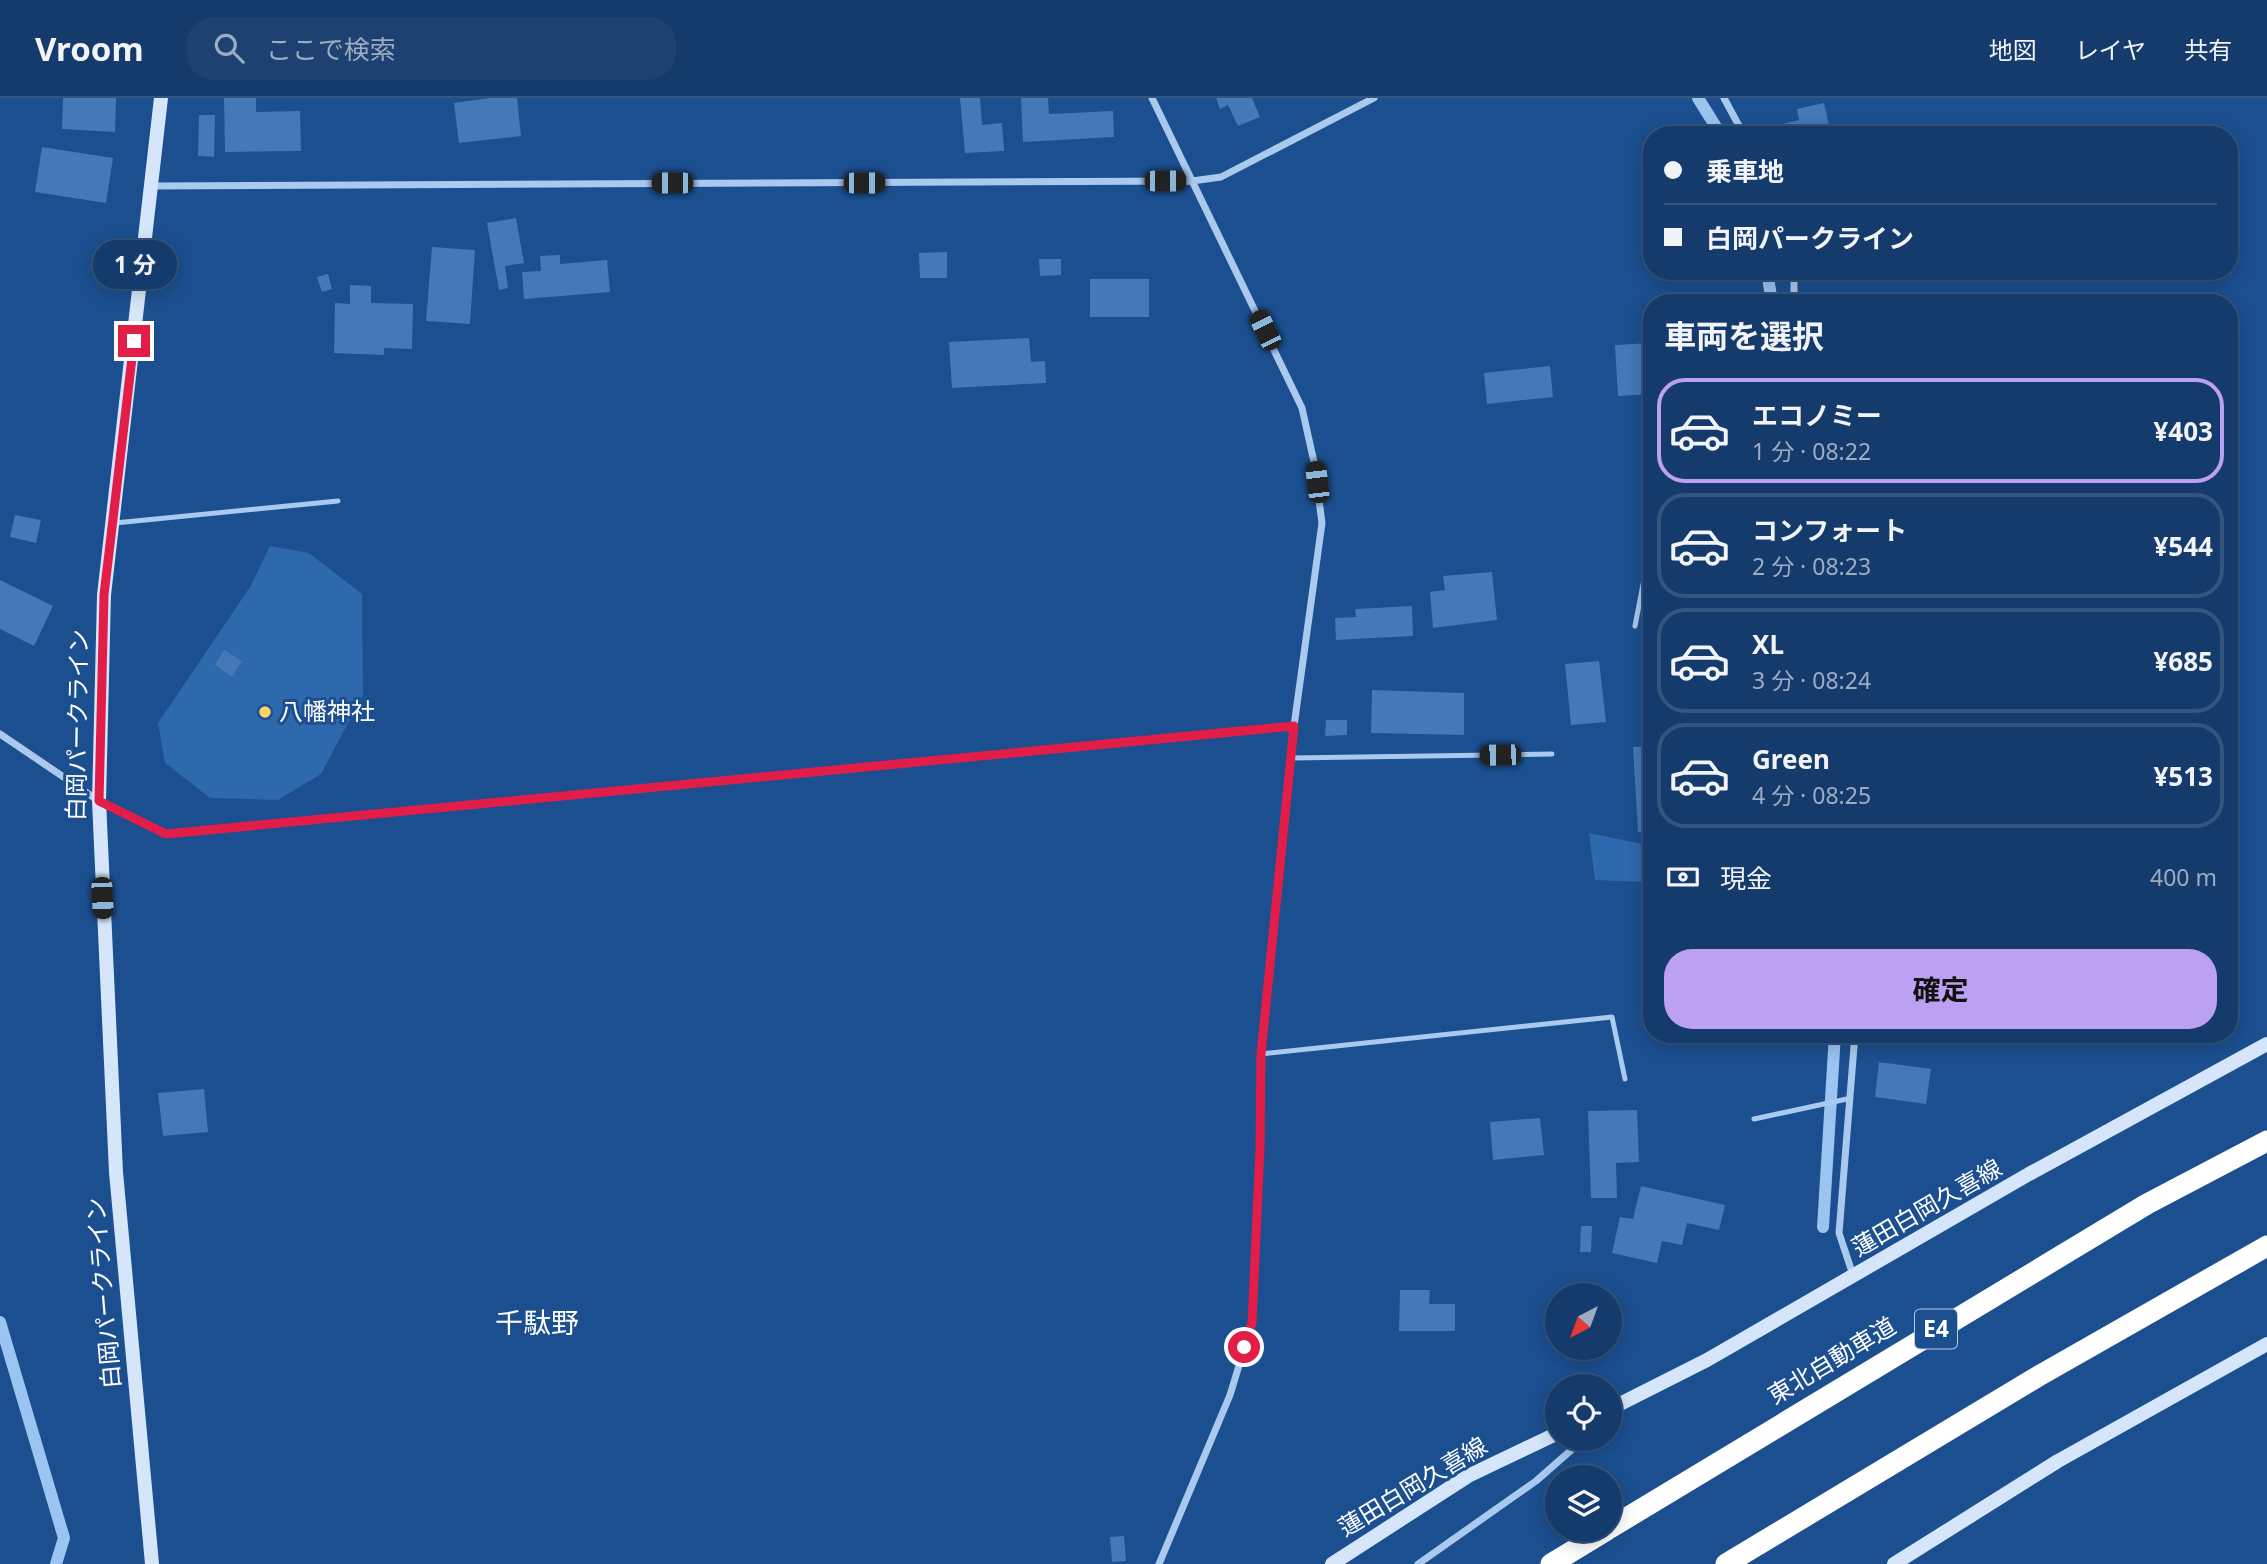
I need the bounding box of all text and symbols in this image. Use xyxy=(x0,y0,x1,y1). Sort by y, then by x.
search box xyxy=(186,17,676,80)
text: Vroom xyxy=(35,26,144,71)
icon: search xyxy=(210,29,248,67)
text: ここで検索 xyxy=(266,31,396,67)
text: 地図 xyxy=(1989,33,2037,66)
text: レイヤ xyxy=(2075,33,2146,66)
text: 共有 xyxy=(2184,33,2232,66)
text: 乗車地 xyxy=(1706,153,1784,189)
car xyxy=(1145,171,1187,192)
car xyxy=(652,173,694,194)
car xyxy=(844,173,886,194)
text: 白岡パークライン xyxy=(1706,220,1914,256)
callout: 1 分 xyxy=(92,240,176,288)
text: 1 分 xyxy=(114,248,156,280)
car xyxy=(1247,307,1284,353)
text: 車両を選択 xyxy=(1664,314,1824,357)
route end xyxy=(118,325,150,357)
text: エコノミー xyxy=(1752,397,1882,433)
icon: car xyxy=(1668,399,1731,462)
text: ¥403 xyxy=(2154,413,2213,449)
text: 1 分 · 08:22 xyxy=(1752,435,1871,467)
car xyxy=(1305,460,1330,504)
text: コンフォート xyxy=(1752,512,1907,548)
icon: car xyxy=(1668,514,1731,577)
text: ¥544 xyxy=(2154,528,2213,564)
text: 2 分 · 08:23 xyxy=(1752,550,1871,582)
text: XL xyxy=(1752,626,1784,662)
street label: 白岡パークライン xyxy=(58,629,95,821)
icon: car xyxy=(1668,629,1731,692)
text: ¥685 xyxy=(2154,643,2213,679)
text: 3 分 · 08:24 xyxy=(1752,664,1871,696)
place label: 八幡神社 xyxy=(279,694,375,727)
marker: 八幡神社 xyxy=(257,704,273,720)
text: Green xyxy=(1752,741,1830,777)
car xyxy=(1479,744,1522,766)
icon: car xyxy=(1668,744,1731,807)
text: ¥513 xyxy=(2154,758,2213,794)
text: 4 分 · 08:25 xyxy=(1752,779,1871,811)
icon: cash xyxy=(1664,858,1702,896)
text: 現金 xyxy=(1720,860,1772,896)
text: 400 m xyxy=(2150,861,2217,893)
car xyxy=(91,876,114,920)
button: 確定 xyxy=(1664,949,2217,1029)
street label: 蓮田白岡久喜線 xyxy=(1845,1150,2007,1263)
street label: 白岡パークライン xyxy=(78,1196,127,1390)
north arrow xyxy=(1545,1283,1622,1360)
map controls xyxy=(1545,1283,1622,1542)
district label: 千駄野 xyxy=(495,1303,579,1341)
street label: 東北自動車道 xyxy=(1761,1308,1901,1411)
road number: E4 xyxy=(1915,1310,1957,1348)
route start xyxy=(1228,1331,1260,1363)
button: locate xyxy=(1545,1374,1622,1451)
street label: 蓮田白岡久喜線 xyxy=(1332,1428,1493,1543)
button: layers xyxy=(1545,1465,1622,1542)

